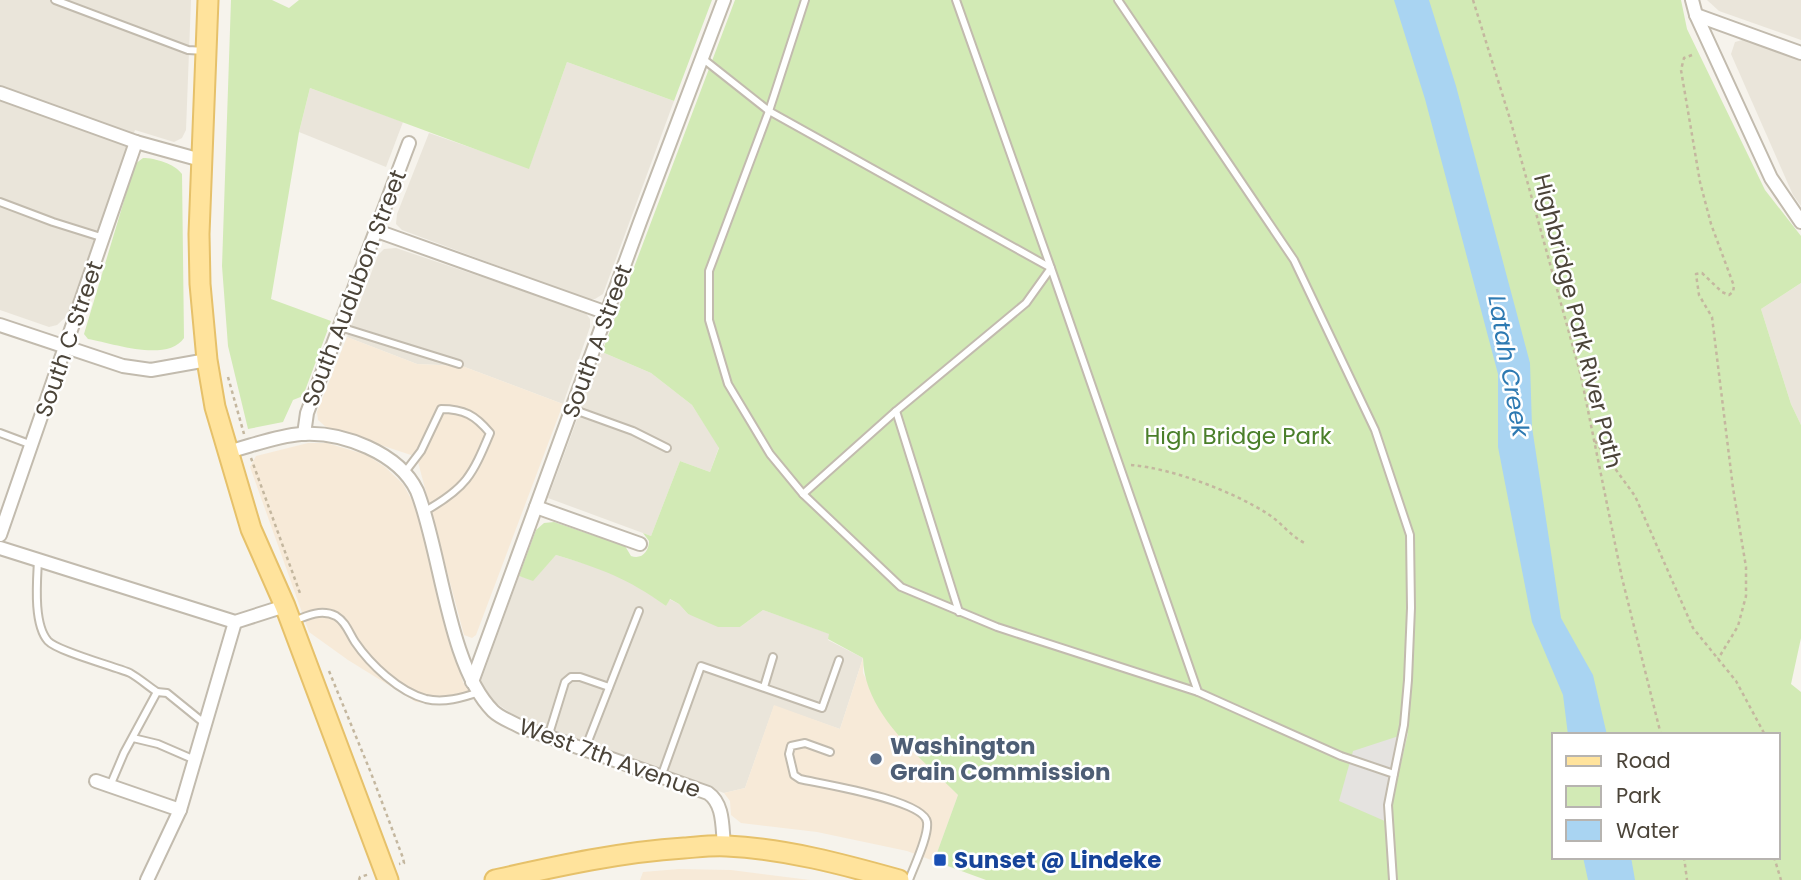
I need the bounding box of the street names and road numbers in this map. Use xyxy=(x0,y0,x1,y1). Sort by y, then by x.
street label: South Audubon Street xyxy=(294,165,414,411)
street label: Highbridge Park River Path xyxy=(1526,171,1630,471)
street label: South C Street xyxy=(27,257,111,421)
street label: South A Street xyxy=(554,260,640,422)
street label: West 7th Avenue xyxy=(515,710,705,806)

